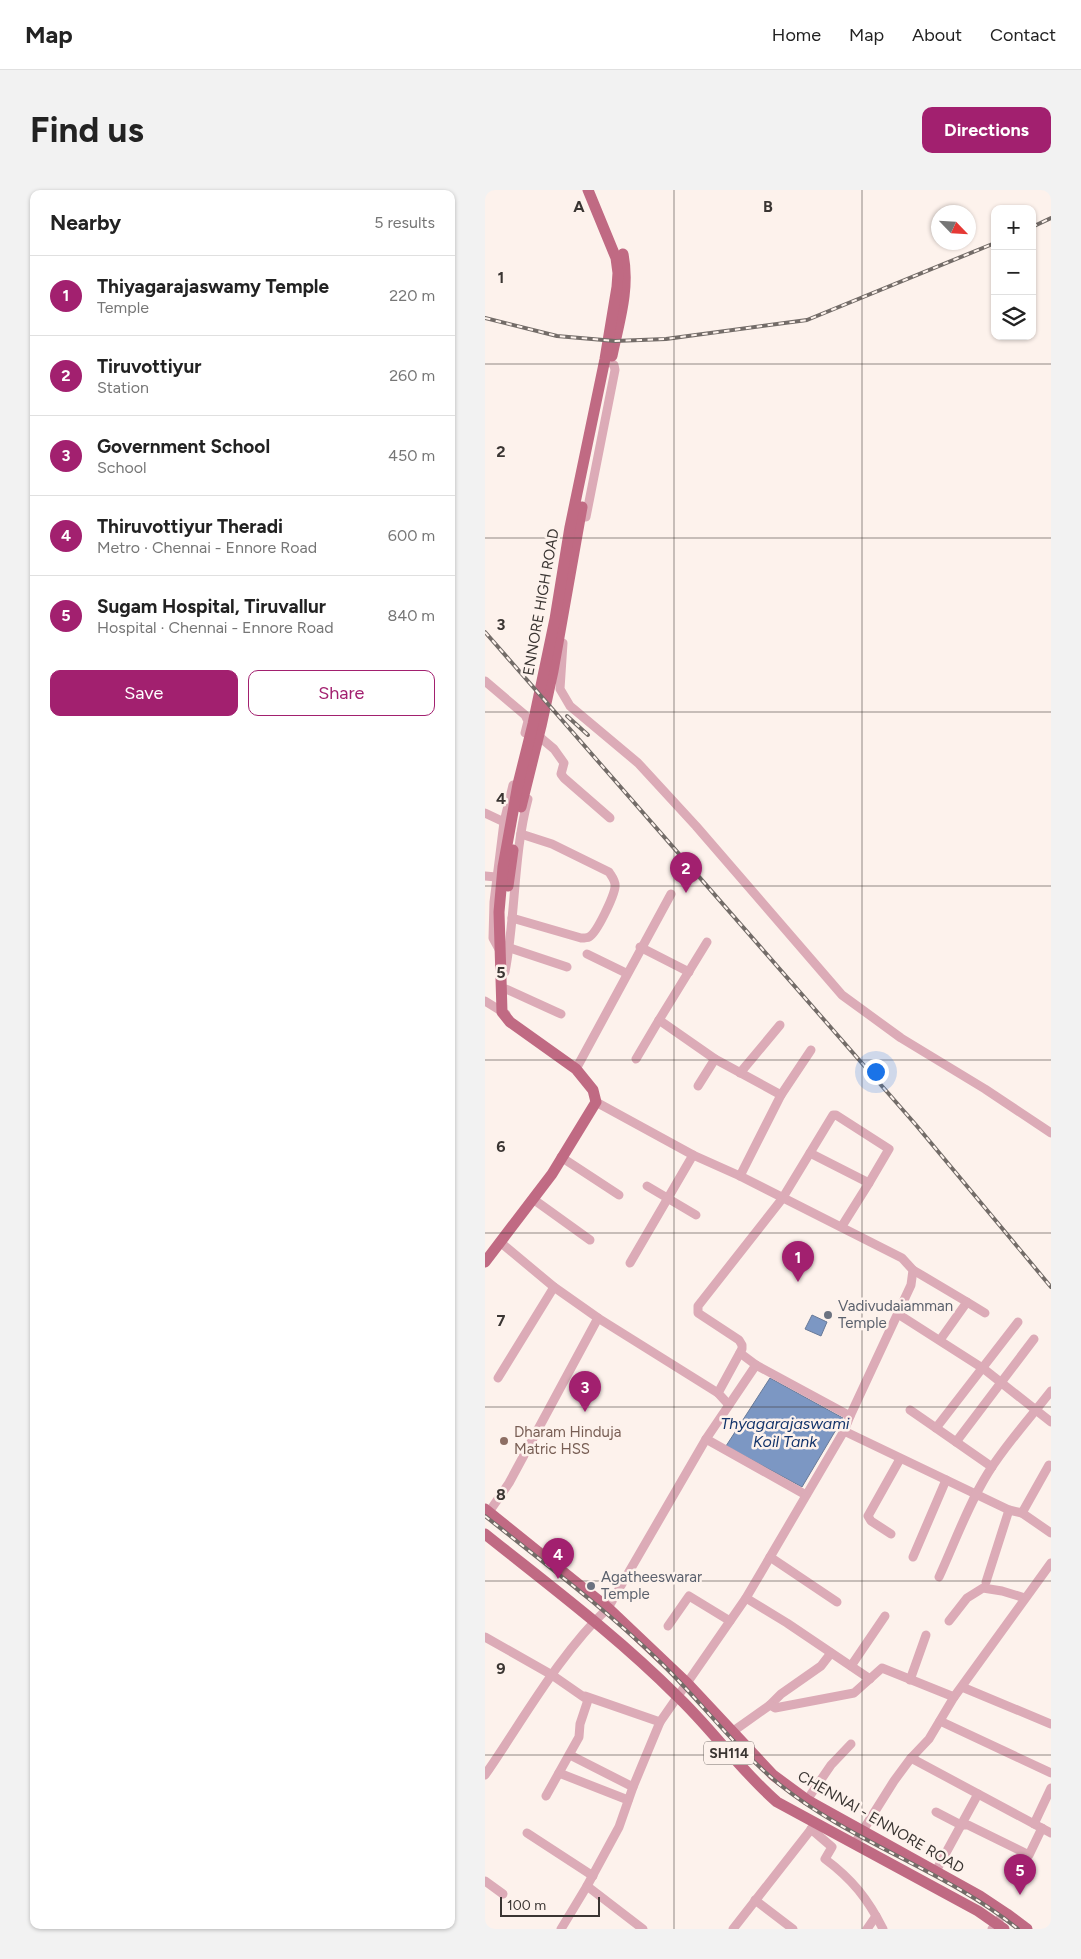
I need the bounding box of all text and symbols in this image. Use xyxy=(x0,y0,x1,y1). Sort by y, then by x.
text: Map xyxy=(25,20,73,49)
text: Home xyxy=(772,24,821,46)
text: Map xyxy=(849,24,884,46)
text: About xyxy=(912,24,962,46)
text: Contact xyxy=(990,24,1056,46)
button: Directions xyxy=(922,107,1051,153)
text: Find us xyxy=(30,109,144,151)
text: A xyxy=(573,197,585,216)
text: B xyxy=(763,197,773,216)
north arrow xyxy=(931,205,976,250)
map controls xyxy=(991,205,1036,340)
button: + xyxy=(991,205,1036,250)
text: Nearby xyxy=(50,210,121,235)
text: 5 results xyxy=(374,213,435,232)
button: − xyxy=(991,250,1036,295)
text: 1 xyxy=(498,268,504,287)
text: Thiyagarajaswamy Temple xyxy=(97,275,329,298)
text: 1 xyxy=(63,286,69,305)
text: 220 m xyxy=(389,286,435,305)
button: layers xyxy=(991,295,1036,340)
text: Temple xyxy=(97,298,149,317)
text: Tiruvottiyur xyxy=(97,355,202,378)
text: 2 xyxy=(61,366,71,385)
text: 260 m xyxy=(389,366,435,385)
text: Station xyxy=(97,378,149,397)
text: Government School xyxy=(97,435,270,458)
text: 2 xyxy=(496,442,506,461)
text: 3 xyxy=(62,446,70,465)
text: 450 m xyxy=(388,446,435,465)
text: School xyxy=(97,458,147,477)
text: Thiruvottiyur Theradi xyxy=(97,515,283,538)
text: 4 xyxy=(61,526,71,545)
text: 600 m xyxy=(388,526,435,545)
street label: ENNORE HIGH ROAD xyxy=(519,527,563,677)
text: Metro · Chennai - Ennore Road xyxy=(97,538,317,557)
text: Sugam Hospital, Tiruvallur xyxy=(97,595,326,618)
text: 5 xyxy=(61,606,71,625)
text: 840 m xyxy=(387,606,435,625)
text: 3 xyxy=(497,615,506,634)
text: Hospital · Chennai - Ennore Road xyxy=(97,618,334,637)
button: Save xyxy=(50,670,238,716)
button: Share xyxy=(248,670,435,716)
text: 4 xyxy=(496,789,506,808)
pin: 2 xyxy=(670,852,702,893)
text: 5 xyxy=(496,963,506,982)
your location xyxy=(863,1059,889,1085)
text: 6 xyxy=(496,1137,506,1156)
pin: 1 xyxy=(782,1241,814,1282)
place label: Vadivudaiamman Temple xyxy=(838,1297,953,1332)
marker: Vadivudaiamman Temple xyxy=(822,1309,834,1321)
text: 7 xyxy=(497,1311,506,1330)
pin: 3 xyxy=(569,1371,601,1412)
water label: Thyagarajaswami Koil Tank xyxy=(721,1414,850,1451)
place label: Dharam Hinduja Matric HSS xyxy=(514,1423,622,1458)
marker: Dharam Hinduja Matric HSS xyxy=(498,1435,510,1447)
text: 8 xyxy=(496,1485,506,1504)
pin: 4 xyxy=(542,1538,574,1579)
place label: Agatheeswarar Temple xyxy=(601,1568,702,1603)
marker: Agatheeswarar Temple xyxy=(585,1580,597,1592)
text: 9 xyxy=(496,1659,506,1678)
road number: SH114 xyxy=(704,1742,754,1765)
street label: CHENNAI - ENNORE ROAD xyxy=(795,1767,967,1877)
pin: 5 xyxy=(1004,1854,1036,1895)
scale bar xyxy=(500,1894,600,1917)
text: 100 m xyxy=(507,1897,546,1914)

